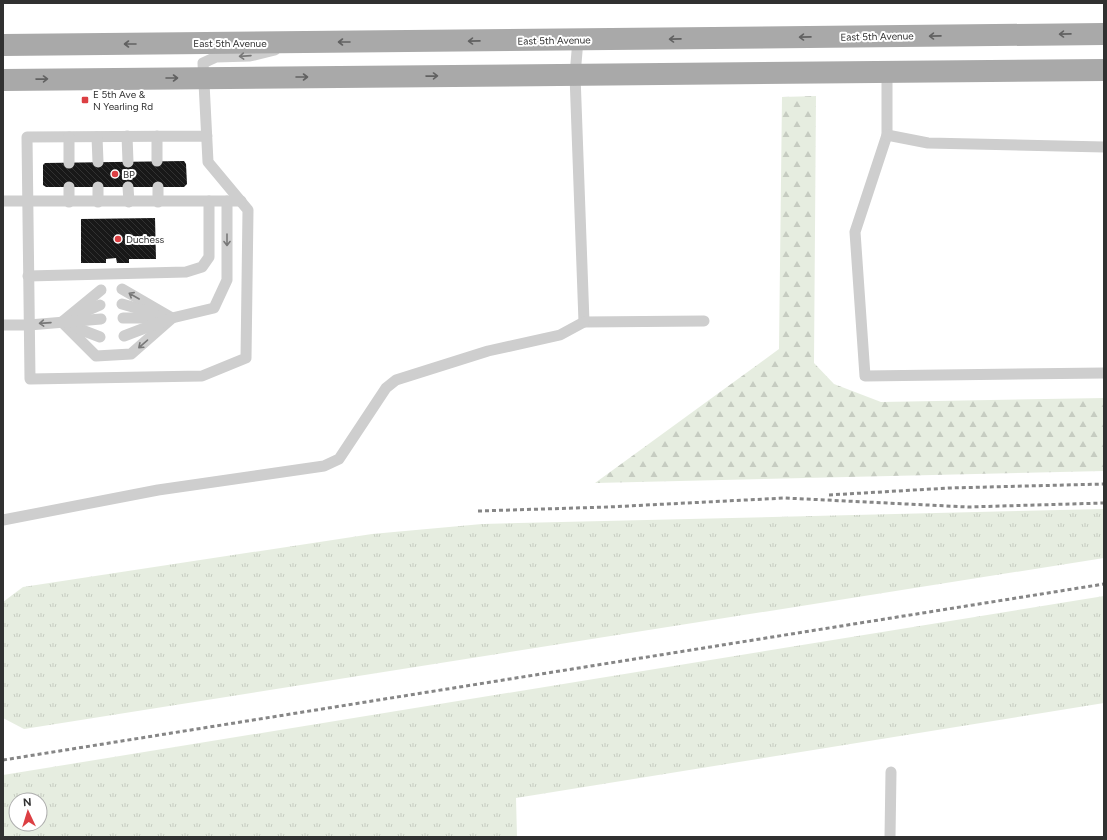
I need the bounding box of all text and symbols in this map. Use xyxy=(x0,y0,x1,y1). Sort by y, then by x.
street label: East 5th Avenue xyxy=(840,29,914,44)
one-way arrow xyxy=(1059,30,1072,38)
one-way arrow xyxy=(929,32,942,40)
street label: East 5th Avenue xyxy=(517,33,591,48)
one-way arrow xyxy=(799,33,812,41)
one-way arrow xyxy=(669,35,682,42)
street label: East 5th Avenue xyxy=(193,37,267,50)
one-way arrow xyxy=(468,37,481,45)
one-way arrow xyxy=(338,38,351,46)
one-way arrow xyxy=(124,40,137,48)
one-way arrow xyxy=(239,52,252,59)
one-way arrow xyxy=(425,72,438,80)
one-way arrow xyxy=(295,73,308,81)
one-way arrow xyxy=(165,74,178,82)
one-way arrow xyxy=(35,75,48,83)
place label: E 5th Ave & N Yearling Rd xyxy=(93,88,153,113)
marker: E 5th Ave & N Yearling Rd xyxy=(80,95,90,105)
place label: BP xyxy=(123,168,135,181)
marker: BP xyxy=(110,169,120,179)
place label: Duchess xyxy=(126,233,165,246)
one-way arrow xyxy=(223,233,231,246)
marker: Duchess xyxy=(113,234,123,244)
one-way arrow xyxy=(128,292,140,300)
one-way arrow xyxy=(39,320,52,327)
one-way arrow xyxy=(138,339,148,348)
north arrow xyxy=(8,792,48,832)
text: N xyxy=(23,796,32,809)

